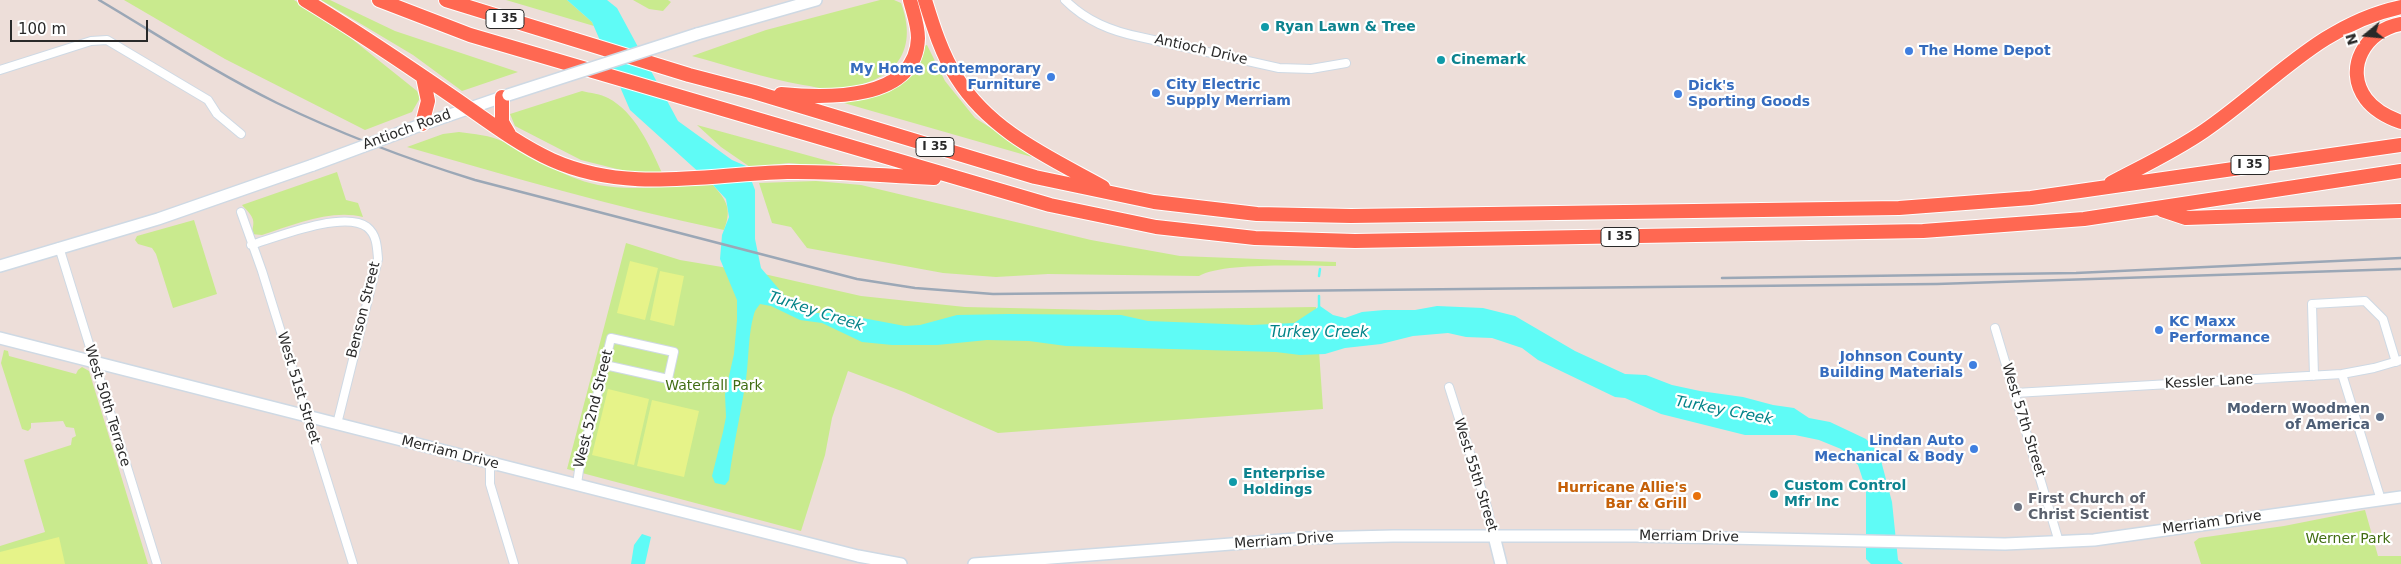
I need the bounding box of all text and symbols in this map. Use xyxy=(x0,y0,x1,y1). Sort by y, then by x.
scale bar xyxy=(12,10,150,42)
road number: I 35 xyxy=(486,10,524,28)
north arrow xyxy=(2341,10,2391,60)
place label: Ryan Lawn & Tree xyxy=(1275,19,1416,35)
text: 100 m xyxy=(18,20,66,38)
marker: Ryan Lawn & Tree xyxy=(1259,21,1271,33)
street label: Antioch Drive xyxy=(1153,31,1249,69)
text: N xyxy=(2342,31,2361,47)
place label: The Home Depot xyxy=(1919,43,2051,59)
marker: The Home Depot xyxy=(1903,45,1915,57)
place label: Cinemark xyxy=(1451,52,1526,68)
marker: Cinemark xyxy=(1435,54,1447,66)
place label: My Home Contemporary Furniture xyxy=(850,61,1041,94)
marker: My Home Contemporary Furniture xyxy=(1045,71,1057,83)
place label: City Electric Supply Merriam xyxy=(1166,77,1291,110)
place label: Dick's Sporting Goods xyxy=(1688,78,1810,110)
marker: City Electric Supply Merriam xyxy=(1150,87,1162,99)
marker: Dick's Sporting Goods xyxy=(1672,88,1684,100)
street label: Antioch Road xyxy=(361,106,453,154)
road number: I 35 xyxy=(916,138,954,156)
road number: I 35 xyxy=(2231,156,2269,174)
road number: I 35 xyxy=(1601,228,1639,246)
street label: Benson Street xyxy=(344,260,384,360)
water label: Turkey Creek xyxy=(766,288,866,336)
place label: KC Maxx Performance xyxy=(2169,314,2270,347)
water label: Turkey Creek xyxy=(1270,324,1368,342)
marker: KC Maxx Performance xyxy=(2153,324,2165,336)
street label: West 51st Street xyxy=(273,330,323,446)
street label: West 50th Terrace xyxy=(80,343,134,469)
street label: West 52nd Street xyxy=(571,348,617,470)
place label: Johnson County Building Materials xyxy=(1819,349,1963,382)
marker: Johnson County Building Materials xyxy=(1967,359,1979,371)
street label: West 57th Street xyxy=(1998,361,2048,479)
street label: Kessler Lane xyxy=(2164,371,2254,393)
park label: Waterfall Park xyxy=(665,378,763,394)
water label: Turkey Creek xyxy=(1674,393,1774,429)
place label: Modern Woodmen of America xyxy=(2227,401,2370,434)
marker: Modern Woodmen of America xyxy=(2374,411,2386,423)
street label: West 55th Street xyxy=(1450,416,1500,534)
street label: Merriam Drive xyxy=(400,433,500,473)
place label: Lindan Auto Mechanical & Body xyxy=(1814,433,1964,466)
marker: Lindan Auto Mechanical & Body xyxy=(1968,443,1980,455)
place label: Enterprise Holdings xyxy=(1243,466,1325,498)
marker: Enterprise Holdings xyxy=(1227,476,1239,488)
place label: Custom Control Mfr Inc xyxy=(1784,478,1906,511)
place label: Hurricane Allie's Bar & Grill xyxy=(1557,480,1687,512)
marker: Custom Control Mfr Inc xyxy=(1768,488,1780,500)
marker: Hurricane Allie's Bar & Grill xyxy=(1691,490,1703,502)
place label: First Church of Christ Scientist xyxy=(2028,491,2149,524)
marker: First Church of Christ Scientist xyxy=(2012,501,2024,513)
street label: Merriam Drive xyxy=(2161,508,2263,538)
street label: Merriam Drive xyxy=(1639,528,1739,546)
street label: Merriam Drive xyxy=(1234,529,1334,553)
park label: Werner Park xyxy=(2305,531,2391,547)

